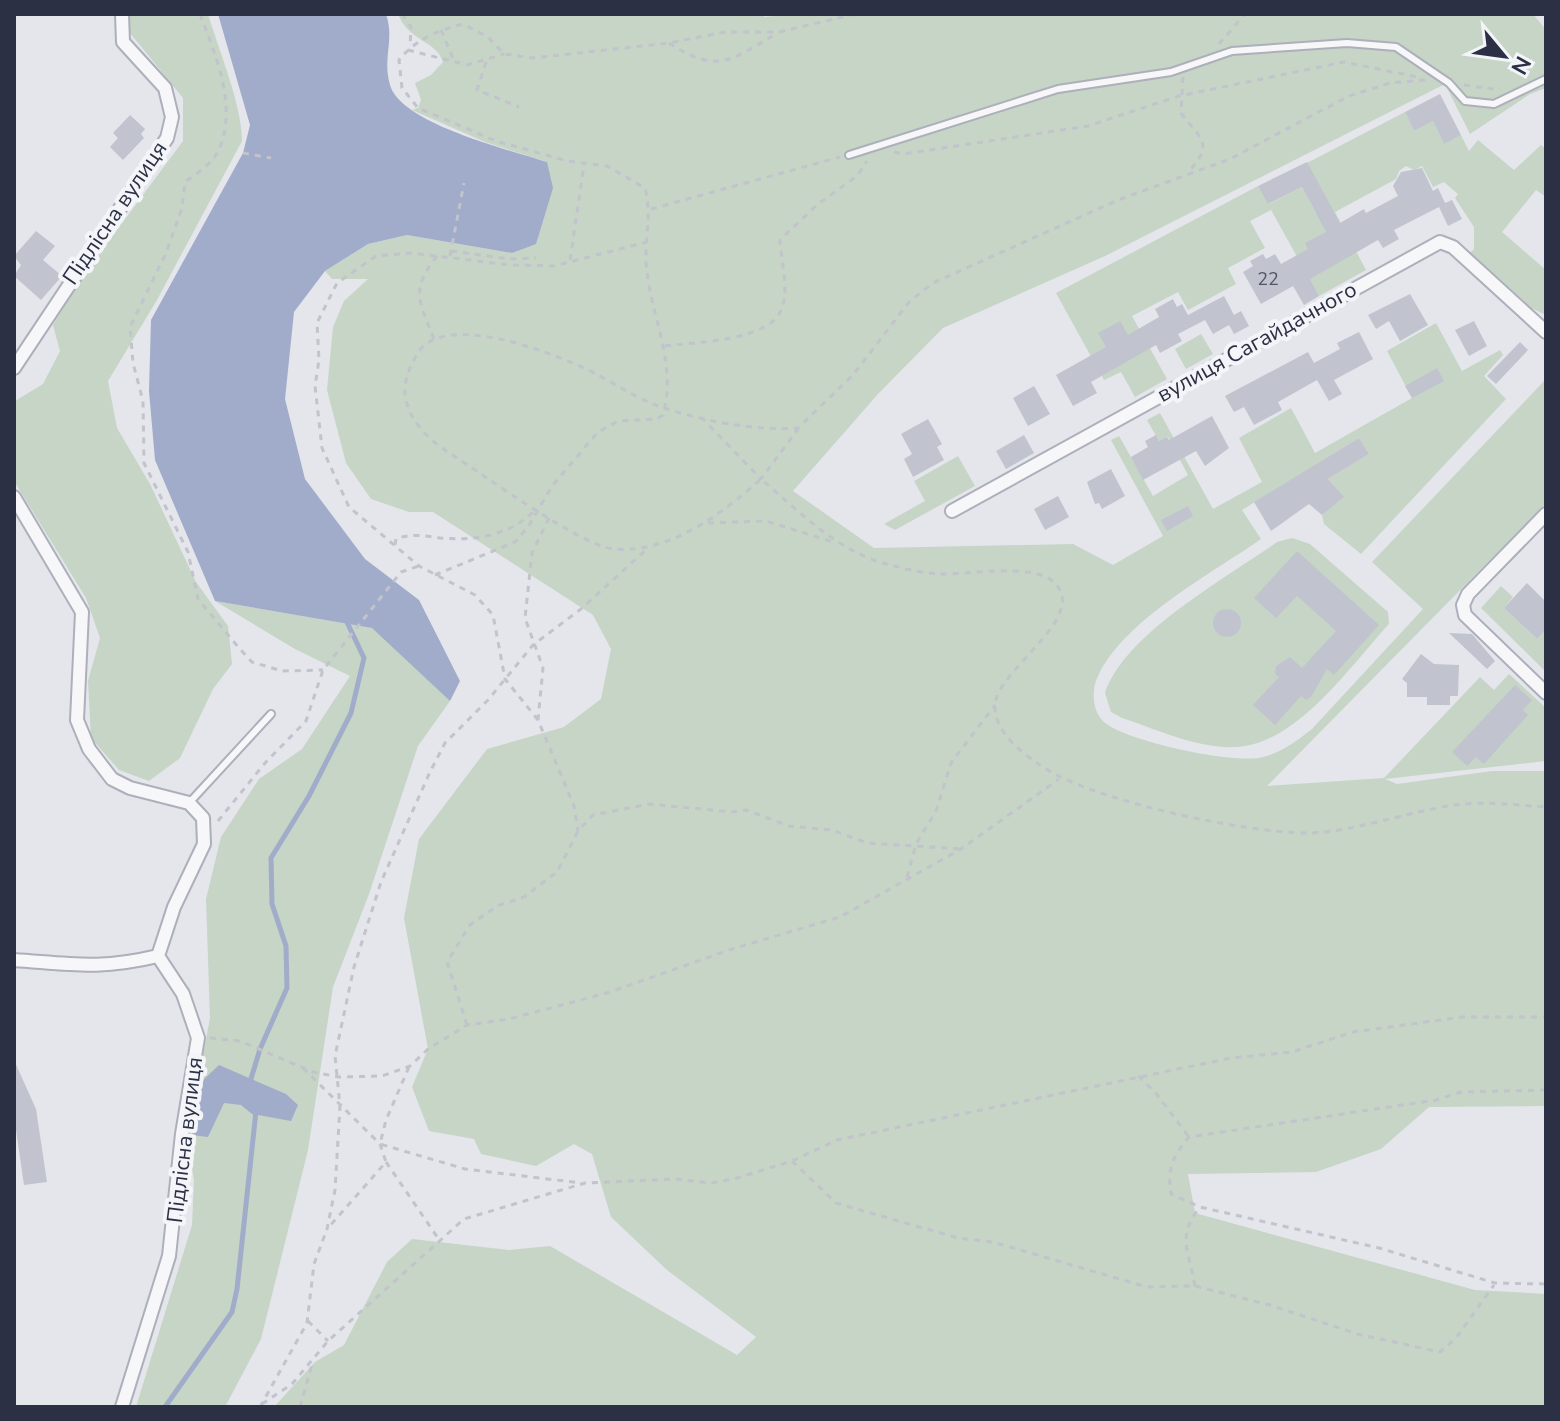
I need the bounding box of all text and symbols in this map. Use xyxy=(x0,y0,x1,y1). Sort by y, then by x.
north arrow xyxy=(1464,16,1544,96)
text: N xyxy=(1504,51,1538,80)
street label: Підлісна вулиця xyxy=(56,135,174,291)
house number: 22 xyxy=(1257,267,1279,291)
street label: вулиця Сагайдачного xyxy=(1152,275,1362,409)
street label: Підлісна вулиця xyxy=(160,1055,210,1225)

